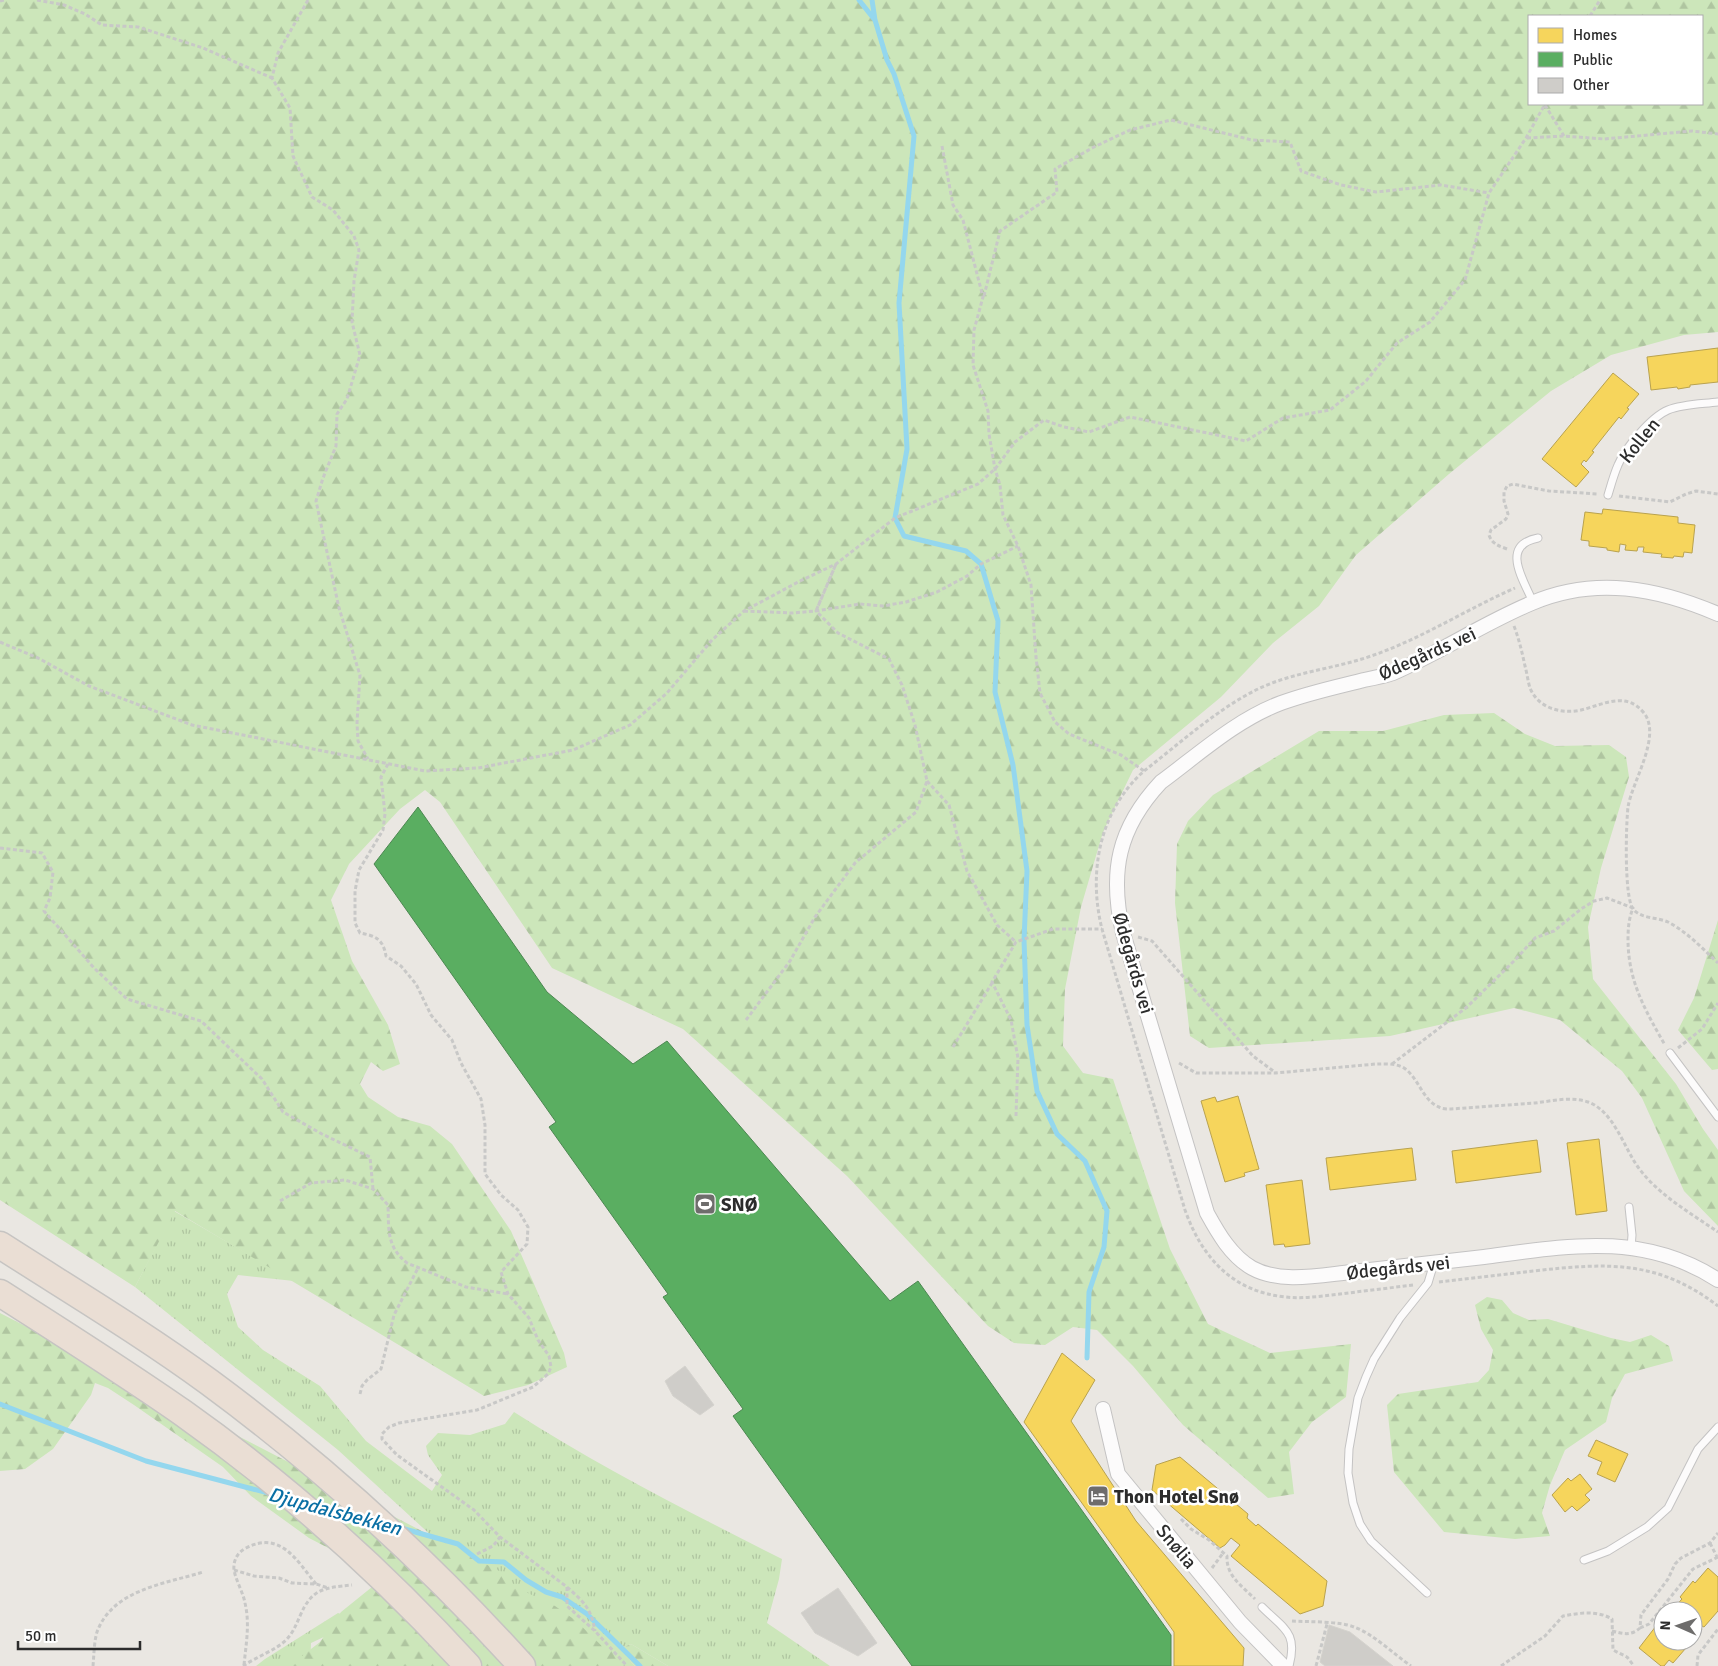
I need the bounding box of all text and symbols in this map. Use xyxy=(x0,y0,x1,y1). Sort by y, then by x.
legend xyxy=(1528,15,1703,105)
text: Homes xyxy=(1573,26,1617,44)
text: Public xyxy=(1573,51,1613,69)
text: Other xyxy=(1573,76,1610,94)
street label: Kollen xyxy=(1614,413,1665,468)
street label: Ødegårds vei xyxy=(1375,622,1480,686)
street label: Ødegårds vei xyxy=(1107,910,1159,1017)
sports icon: SNØ xyxy=(693,1192,717,1216)
place label: SNØ xyxy=(721,1193,758,1217)
street label: Ødegårds vei xyxy=(1345,1251,1451,1285)
water label: Djupdalsbekken xyxy=(266,1482,405,1542)
hotel icon: Thon Hotel Snø xyxy=(1086,1484,1110,1508)
place label: Thon Hotel Snø xyxy=(1114,1485,1239,1509)
street label: Snølia xyxy=(1151,1519,1202,1574)
north arrow xyxy=(1653,1601,1703,1651)
scale bar xyxy=(18,1618,140,1650)
text: N xyxy=(1657,1620,1674,1631)
text: 50 m xyxy=(25,1627,56,1645)

